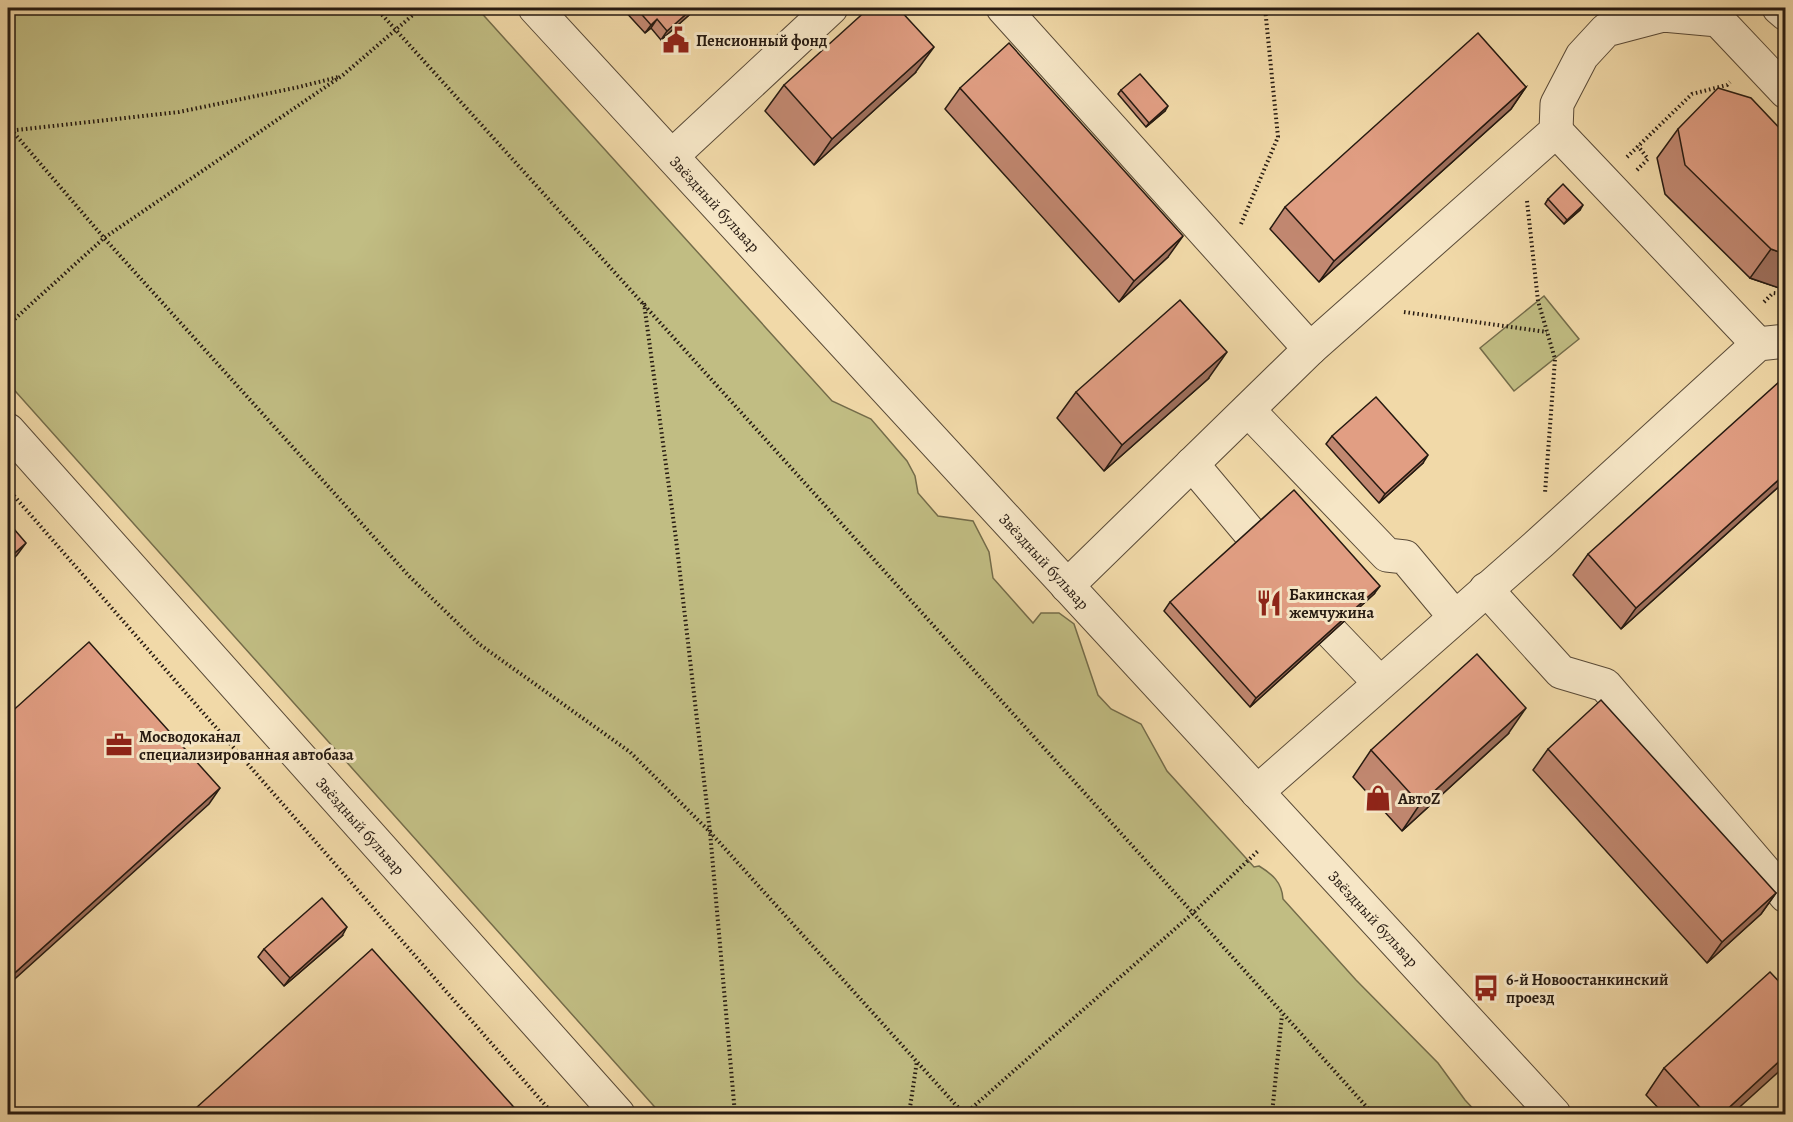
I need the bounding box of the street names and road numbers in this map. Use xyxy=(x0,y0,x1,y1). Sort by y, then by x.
street label: Звёздный бульвар xyxy=(664,151,765,257)
street label: Звёздный бульвар xyxy=(994,509,1094,615)
street label: Звёздный бульвар xyxy=(310,773,410,880)
street label: Звёздный бульвар xyxy=(1323,866,1423,972)

